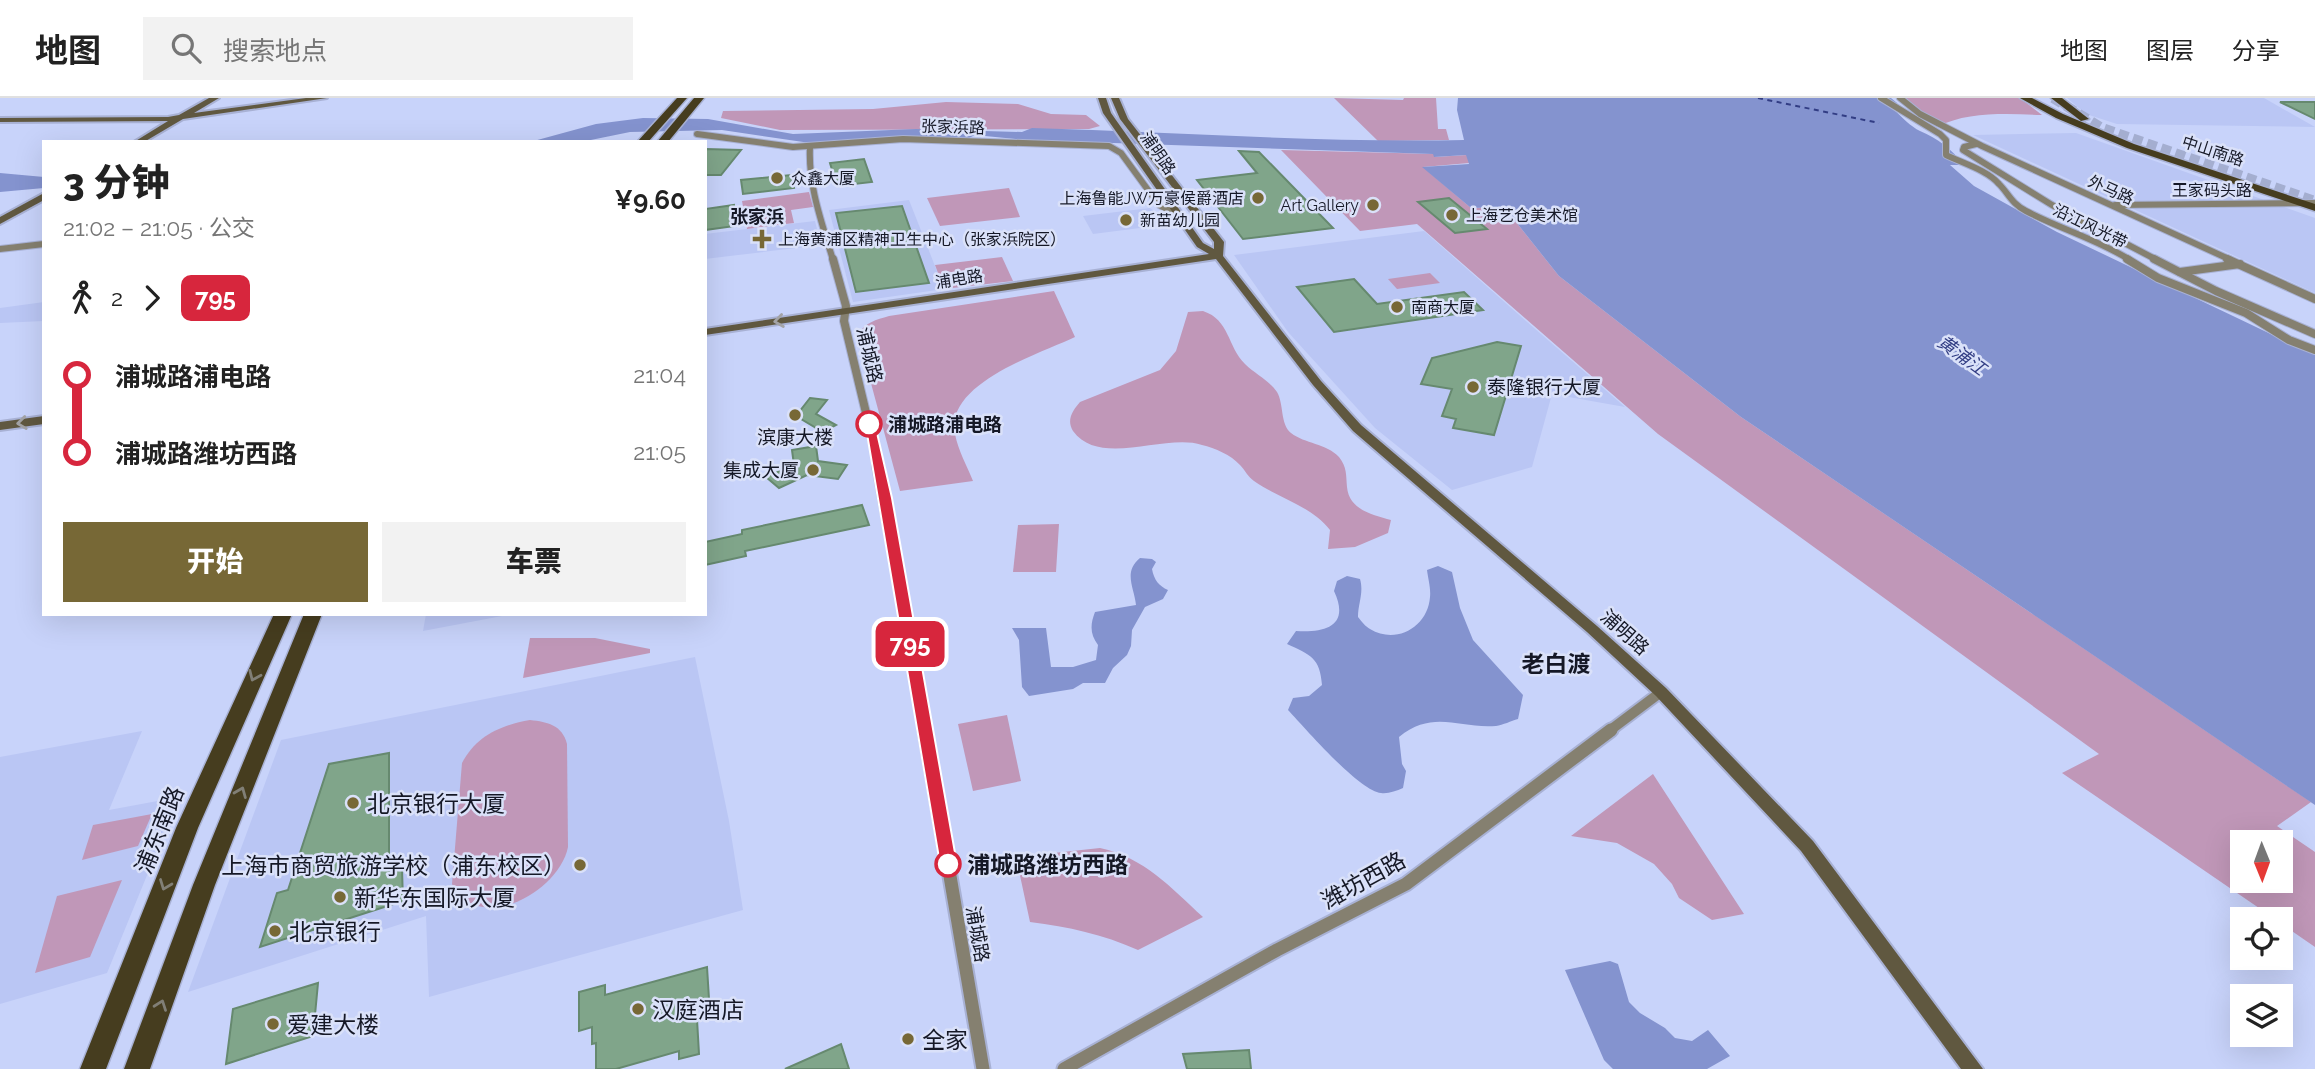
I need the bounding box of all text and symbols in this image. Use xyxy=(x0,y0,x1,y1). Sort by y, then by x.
search box xyxy=(143,17,633,80)
icon: search xyxy=(167,29,205,67)
text: 地图 xyxy=(35,31,101,70)
text: 搜索地点 xyxy=(223,36,327,66)
text: 地图 xyxy=(2060,36,2108,65)
text: 图层 xyxy=(2146,36,2194,65)
text: 分享 xyxy=(2232,36,2280,65)
street label: 张家浜路 xyxy=(921,116,985,138)
street label: 浦明路 xyxy=(1136,128,1180,178)
street label: 中山南路 xyxy=(2180,132,2246,170)
text: 3 分钟 xyxy=(63,160,169,205)
place label: 众鑫大厦 xyxy=(791,169,855,188)
marker: 众鑫大厦 xyxy=(769,170,785,186)
street label: 外马路 xyxy=(2085,172,2137,208)
street label: 王家码头路 xyxy=(2172,181,2252,200)
text: ¥9.60 xyxy=(615,185,686,215)
place label: 上海鲁能JW万豪侯爵酒店 xyxy=(1060,189,1244,208)
marker: 上海鲁能JW万豪侯爵酒店 xyxy=(1250,190,1266,206)
place label: Art Gallery xyxy=(1281,196,1359,215)
marker: Art Gallery xyxy=(1365,197,1381,213)
street label: 沿江风光带 xyxy=(2050,200,2130,252)
district label: 张家浜 xyxy=(730,206,784,227)
place label: 上海艺仓美术馆 xyxy=(1466,206,1578,225)
marker: 上海艺仓美术馆 xyxy=(1444,207,1460,223)
place label: 新苗幼儿园 xyxy=(1140,211,1220,230)
marker: 新苗幼儿园 xyxy=(1118,212,1134,228)
text: 21:02 – 21:05 · 公交 xyxy=(63,214,255,241)
marker: 上海黄浦区精神卫生中心（张家浜院区） xyxy=(752,229,772,249)
place label: 上海黄浦区精神卫生中心（张家浜院区） xyxy=(778,230,1066,249)
street label: 浦电路 xyxy=(934,266,984,292)
icon: walk xyxy=(63,279,101,317)
icon: forward xyxy=(133,279,171,317)
text: 795 xyxy=(195,283,236,312)
text: 2 xyxy=(111,284,123,311)
place label: 南商大厦 xyxy=(1411,298,1475,317)
marker: 南商大厦 xyxy=(1389,299,1405,315)
one-way arrow xyxy=(773,314,785,329)
street label: 浦城路 xyxy=(853,325,887,385)
water label: 黄浦江 xyxy=(1934,331,1992,381)
text: 21:04 xyxy=(633,361,686,388)
text: 浦城路浦电路 xyxy=(115,362,271,392)
place label: 泰隆银行大厦 xyxy=(1487,376,1601,398)
marker: 泰隆银行大厦 xyxy=(1465,379,1481,395)
marker: 滨康大楼 xyxy=(787,407,803,423)
marker: 浦城路浦电路 xyxy=(856,411,882,437)
place label: 浦城路浦电路 xyxy=(888,413,1002,435)
one-way arrow xyxy=(16,416,28,431)
place label: 滨康大楼 xyxy=(757,426,833,448)
text: 21:05 xyxy=(633,438,686,465)
text: 浦城路潍坊西路 xyxy=(115,439,297,469)
place label: 集成大厦 xyxy=(723,459,799,481)
marker: 集成大厦 xyxy=(805,462,821,478)
button: 开始 xyxy=(63,522,368,602)
button: 车票 xyxy=(382,522,686,602)
street label: 浦明路 xyxy=(1596,605,1654,659)
line badge: 795 xyxy=(870,621,950,667)
text: 795 xyxy=(890,629,930,658)
district label: 老白渡 xyxy=(1522,650,1591,677)
one-way arrow xyxy=(248,669,262,682)
street label: 浦东南路 xyxy=(129,782,189,878)
one-way arrow xyxy=(232,787,246,799)
place label: 北京银行大厦 xyxy=(367,790,505,817)
marker: 北京银行大厦 xyxy=(345,795,361,811)
north arrow xyxy=(2230,830,2292,892)
map controls xyxy=(2230,830,2293,1047)
street label: 潍坊西路 xyxy=(1316,846,1410,914)
marker: 浦城路潍坊西路 xyxy=(935,851,961,877)
place label: 浦城路潍坊西路 xyxy=(967,851,1128,878)
place label: 上海市商贸旅游学校（浦东校区） xyxy=(221,852,566,879)
marker: 上海市商贸旅游学校（浦东校区） xyxy=(572,857,588,873)
one-way arrow xyxy=(159,879,173,891)
place label: 新华东国际大厦 xyxy=(354,884,515,911)
marker: 新华东国际大厦 xyxy=(332,889,348,905)
street label: 浦城路 xyxy=(962,904,994,964)
button: locate xyxy=(2230,907,2293,970)
place label: 北京银行 xyxy=(289,918,381,945)
marker: 北京银行 xyxy=(267,923,283,939)
button: layers xyxy=(2230,984,2293,1047)
place label: 汉庭酒店 xyxy=(652,996,744,1023)
one-way arrow xyxy=(152,999,166,1011)
marker: 汉庭酒店 xyxy=(630,1001,646,1017)
place label: 爱建大楼 xyxy=(287,1011,379,1038)
marker: 爱建大楼 xyxy=(265,1016,281,1032)
place label: 全家 xyxy=(922,1026,968,1053)
marker: 全家 xyxy=(900,1031,916,1047)

